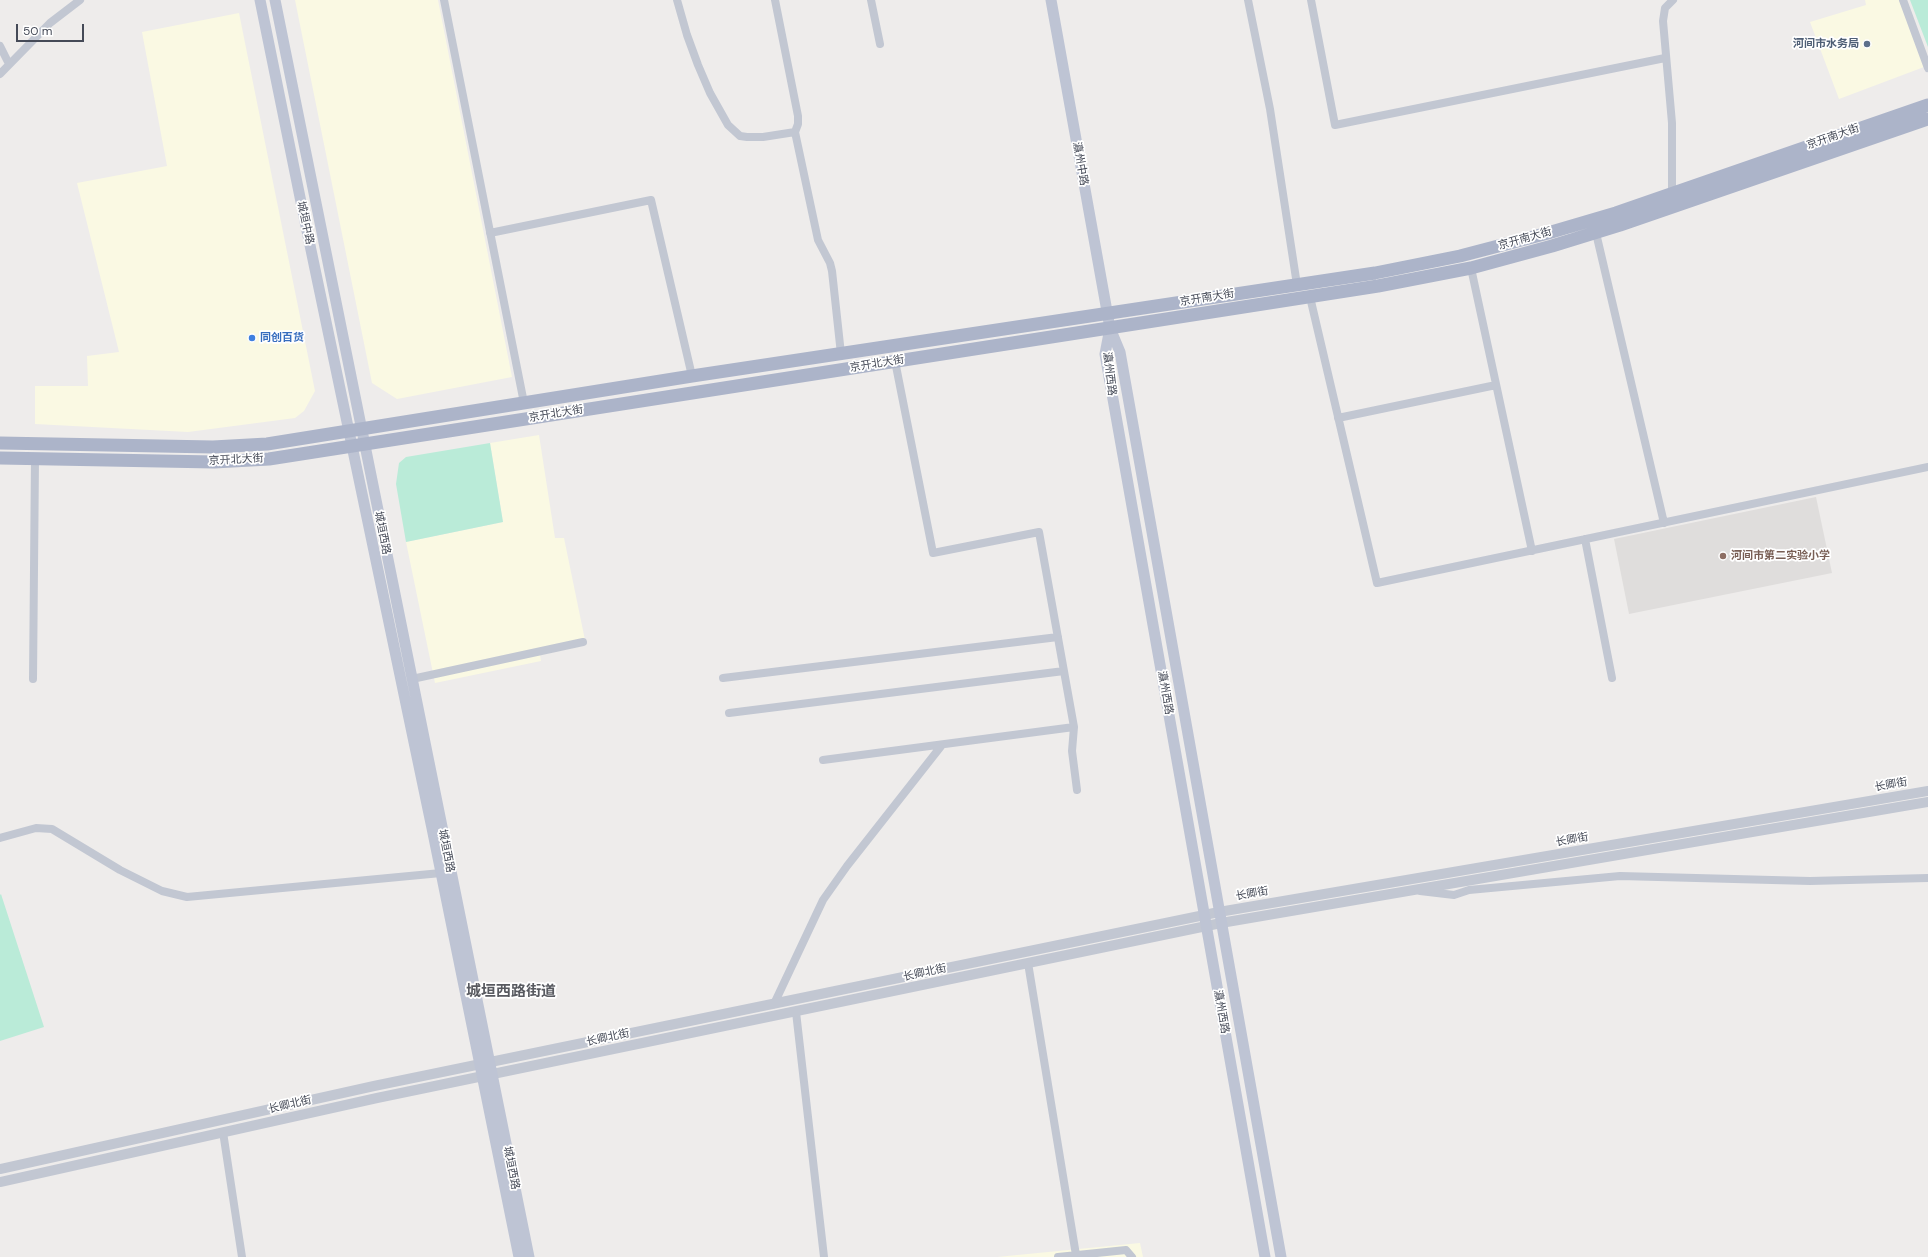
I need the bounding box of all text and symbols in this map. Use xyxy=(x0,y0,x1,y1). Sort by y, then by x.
scale bar xyxy=(18,16,86,42)
text: 50 m xyxy=(23,23,52,39)
place label: 河间市水务局 xyxy=(1793,37,1859,51)
marker: 河间市水务局 xyxy=(1862,39,1872,49)
street label: 京开南大街 xyxy=(1805,122,1861,152)
street label: 瀛州中路 xyxy=(1070,141,1090,187)
street label: 城垣中路 xyxy=(294,200,316,246)
street label: 京开南大街 xyxy=(1497,225,1553,253)
street label: 京开南大街 xyxy=(1179,287,1235,309)
place label: 同创百货 xyxy=(260,331,304,345)
marker: 同创百货 xyxy=(247,333,257,343)
street label: 瀛州西路 xyxy=(1100,351,1118,397)
street label: 京开北大街 xyxy=(849,353,905,375)
street label: 京开北大街 xyxy=(528,403,584,425)
street label: 京开北大街 xyxy=(208,452,264,468)
street label: 城垣西路 xyxy=(371,510,393,556)
place label: 河间市第二实验小学 xyxy=(1731,549,1830,563)
marker: 河间市第二实验小学 xyxy=(1718,551,1728,561)
street label: 瀛州西路 xyxy=(1155,670,1175,716)
street label: 长卿街 xyxy=(1874,776,1908,794)
street label: 城垣西路 xyxy=(435,828,457,874)
street label: 长卿街 xyxy=(1555,831,1589,849)
street label: 长卿街 xyxy=(1235,885,1269,903)
street label: 长卿北街 xyxy=(902,962,948,984)
district label: 城垣西路街道 xyxy=(466,983,556,1001)
street label: 瀛州西路 xyxy=(1211,989,1231,1035)
street label: 长卿北街 xyxy=(585,1027,631,1049)
street label: 长卿北街 xyxy=(267,1094,313,1116)
street label: 城垣西路 xyxy=(500,1145,522,1191)

